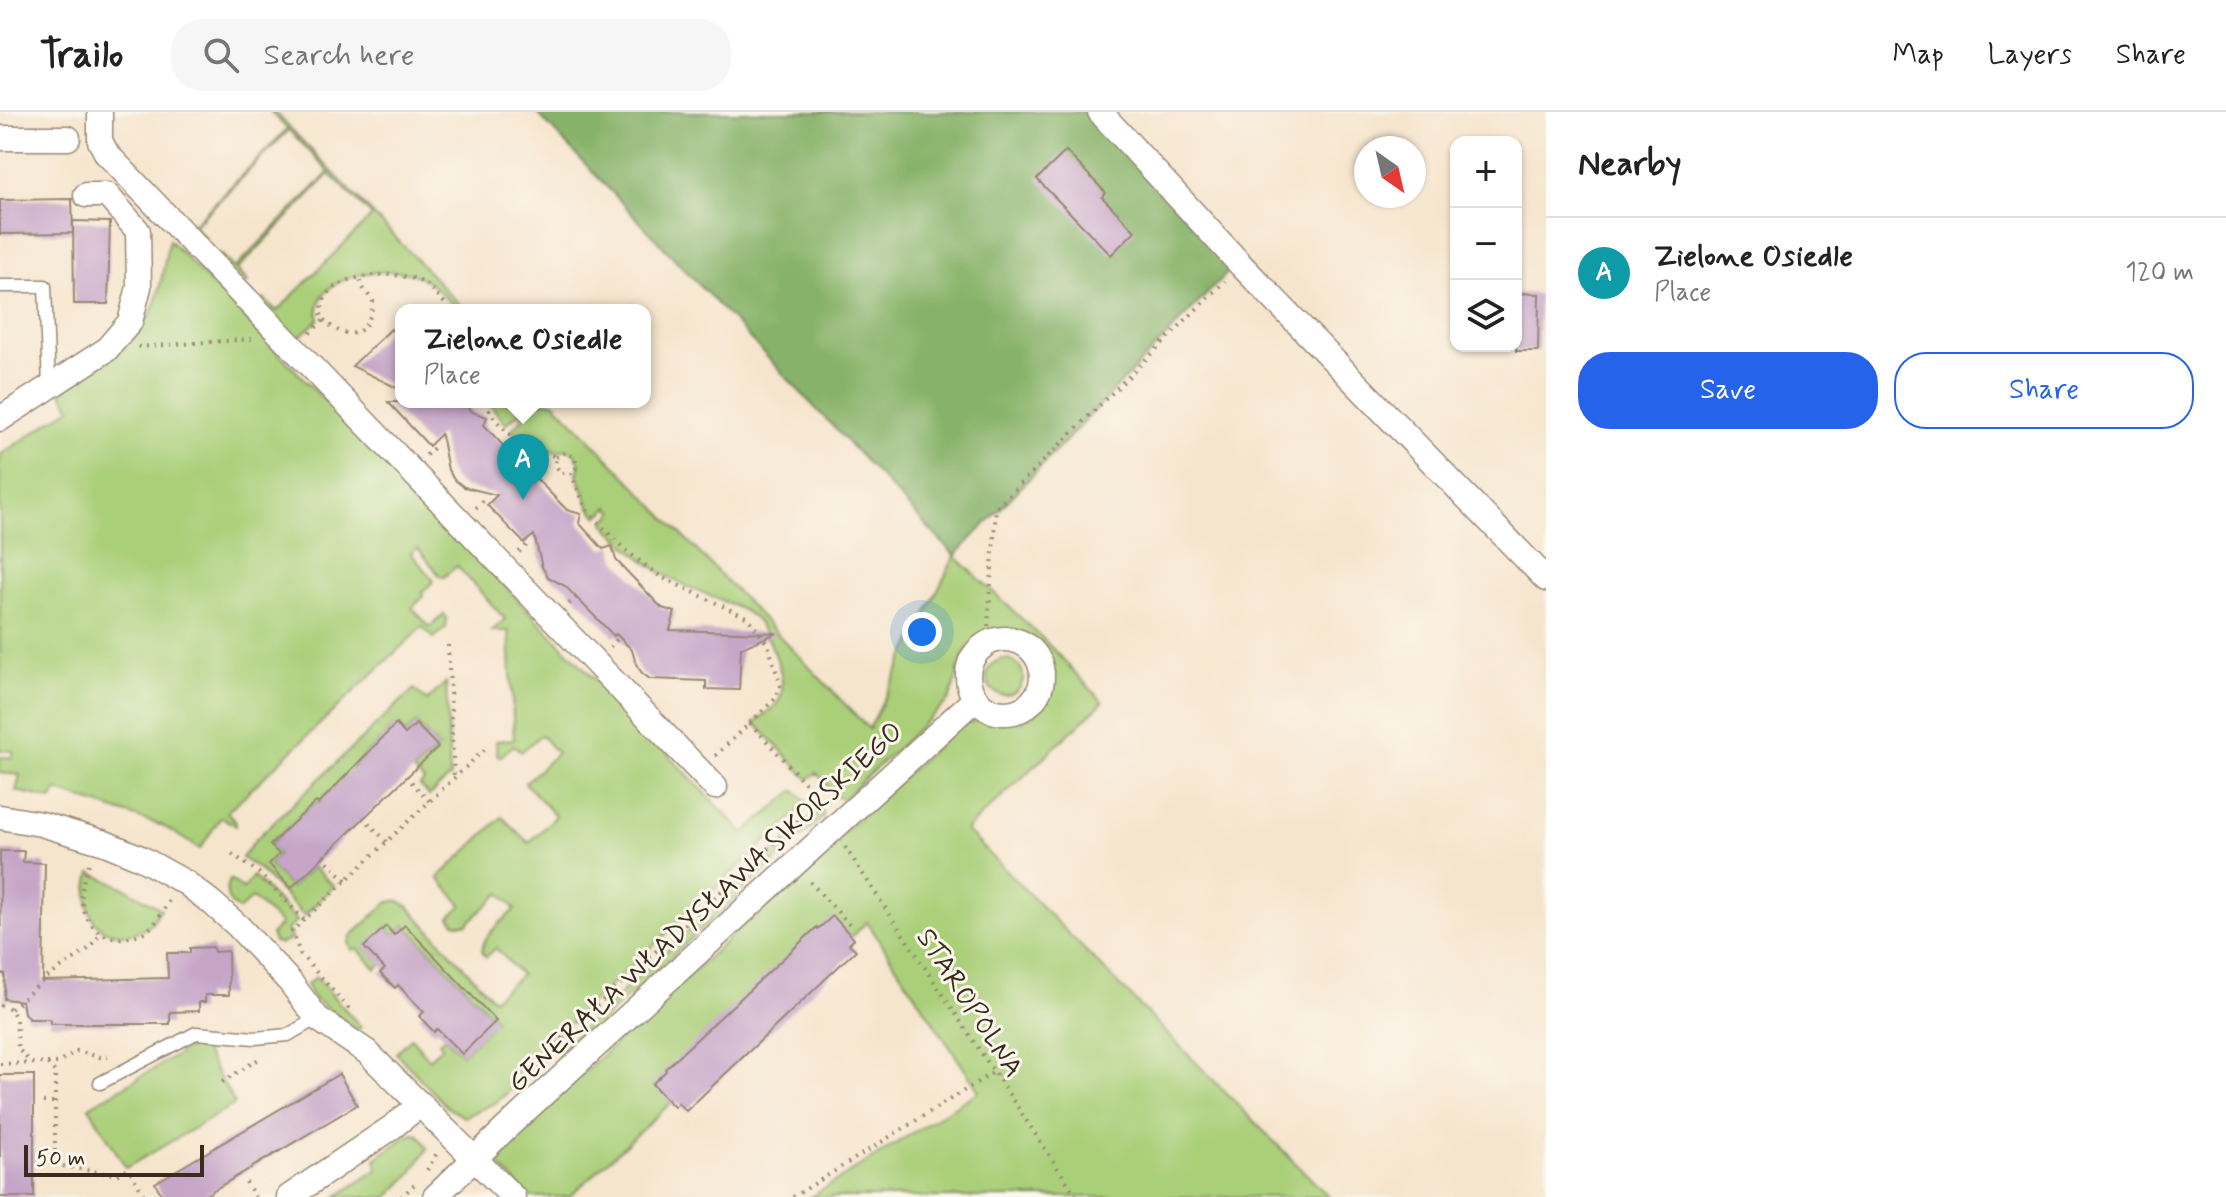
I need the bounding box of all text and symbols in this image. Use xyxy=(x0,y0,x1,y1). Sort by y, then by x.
search box xyxy=(171,19,731,91)
text: Trailo xyxy=(40,31,123,80)
icon: search xyxy=(199,33,243,77)
text: Search here xyxy=(263,36,414,75)
text: Map xyxy=(1893,37,1944,74)
text: Layers xyxy=(1988,37,2072,74)
text: Share xyxy=(2116,37,2186,74)
north arrow xyxy=(1354,136,1426,208)
map controls xyxy=(1450,136,1522,352)
button: + xyxy=(1450,136,1522,208)
text: Nearby xyxy=(1578,142,1682,187)
button: − xyxy=(1450,208,1522,280)
text: Zielone Osiedle xyxy=(1654,237,1853,276)
text: A xyxy=(1595,256,1613,290)
text: 120 m xyxy=(2125,256,2194,290)
text: Place xyxy=(1654,276,1711,310)
button: layers xyxy=(1450,280,1522,352)
popup xyxy=(395,304,651,408)
text: Zielone Osiedle xyxy=(423,320,623,359)
button: Save xyxy=(1578,352,1878,429)
button: Share xyxy=(1894,352,2194,429)
text: Place xyxy=(423,359,481,393)
pin: A xyxy=(497,434,549,500)
your location xyxy=(902,612,942,652)
street label: GENERAŁA WŁADYSŁAWA SIKORSKIEGO xyxy=(500,714,911,1101)
street label: STAROPOLNA xyxy=(907,922,1031,1085)
scale bar xyxy=(24,1141,204,1177)
text: 50 m xyxy=(36,1145,85,1173)

